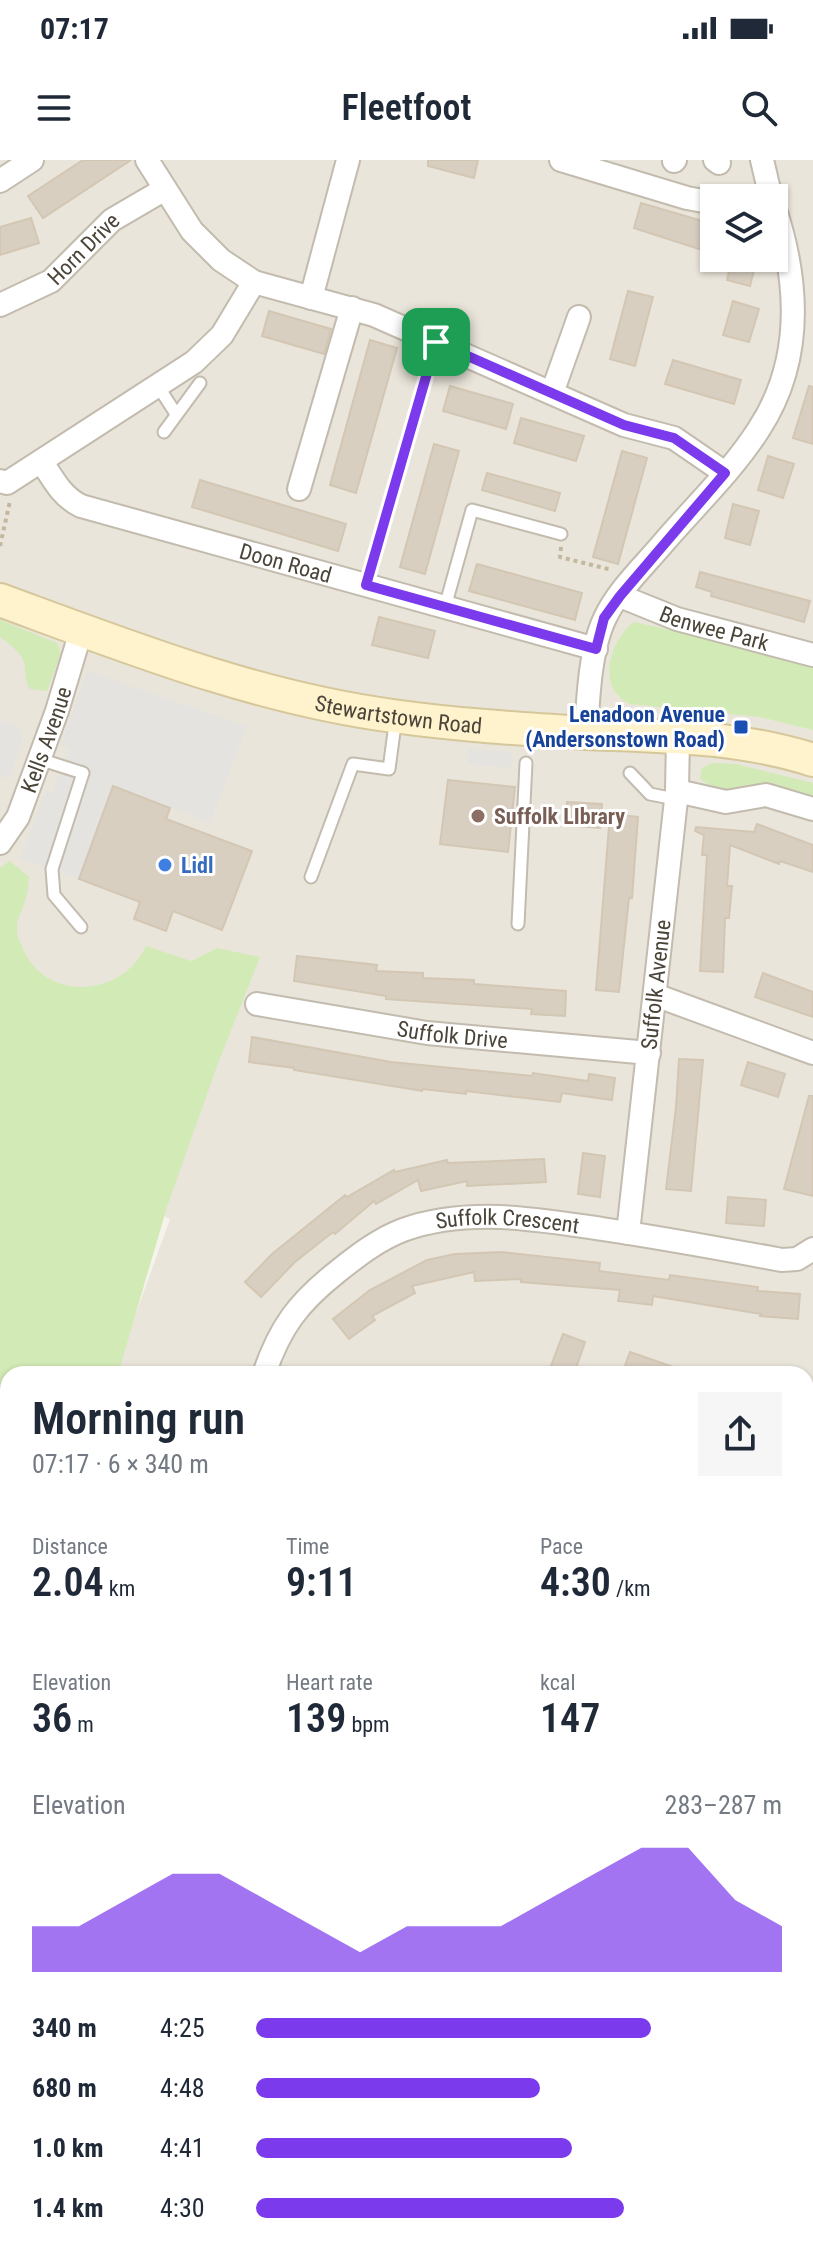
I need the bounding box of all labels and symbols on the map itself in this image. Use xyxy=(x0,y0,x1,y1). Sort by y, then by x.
street label: Horn Drive xyxy=(42,208,124,290)
pin xyxy=(402,308,470,376)
street label: Doon Road xyxy=(237,538,335,588)
street label: Benwee Park xyxy=(656,601,772,655)
street label: Kells Avenue xyxy=(16,684,76,796)
street label: Stewartstown Road xyxy=(313,690,483,738)
place label: Lenadoon Avenue (Andersonstown Road) xyxy=(525,702,725,752)
marker: Lenadoon Avenue (Andersonstown Road) xyxy=(732,718,750,736)
place label: Suffolk LIbrary xyxy=(494,804,625,829)
marker: Suffolk LIbrary xyxy=(469,807,487,825)
place label: Lidl xyxy=(181,853,214,878)
marker: Lidl xyxy=(156,856,174,874)
street label: Suffolk Avenue xyxy=(636,918,675,1051)
street label: Suffolk Drive xyxy=(395,1016,509,1053)
street label: Suffolk Crescent xyxy=(434,1204,581,1238)

